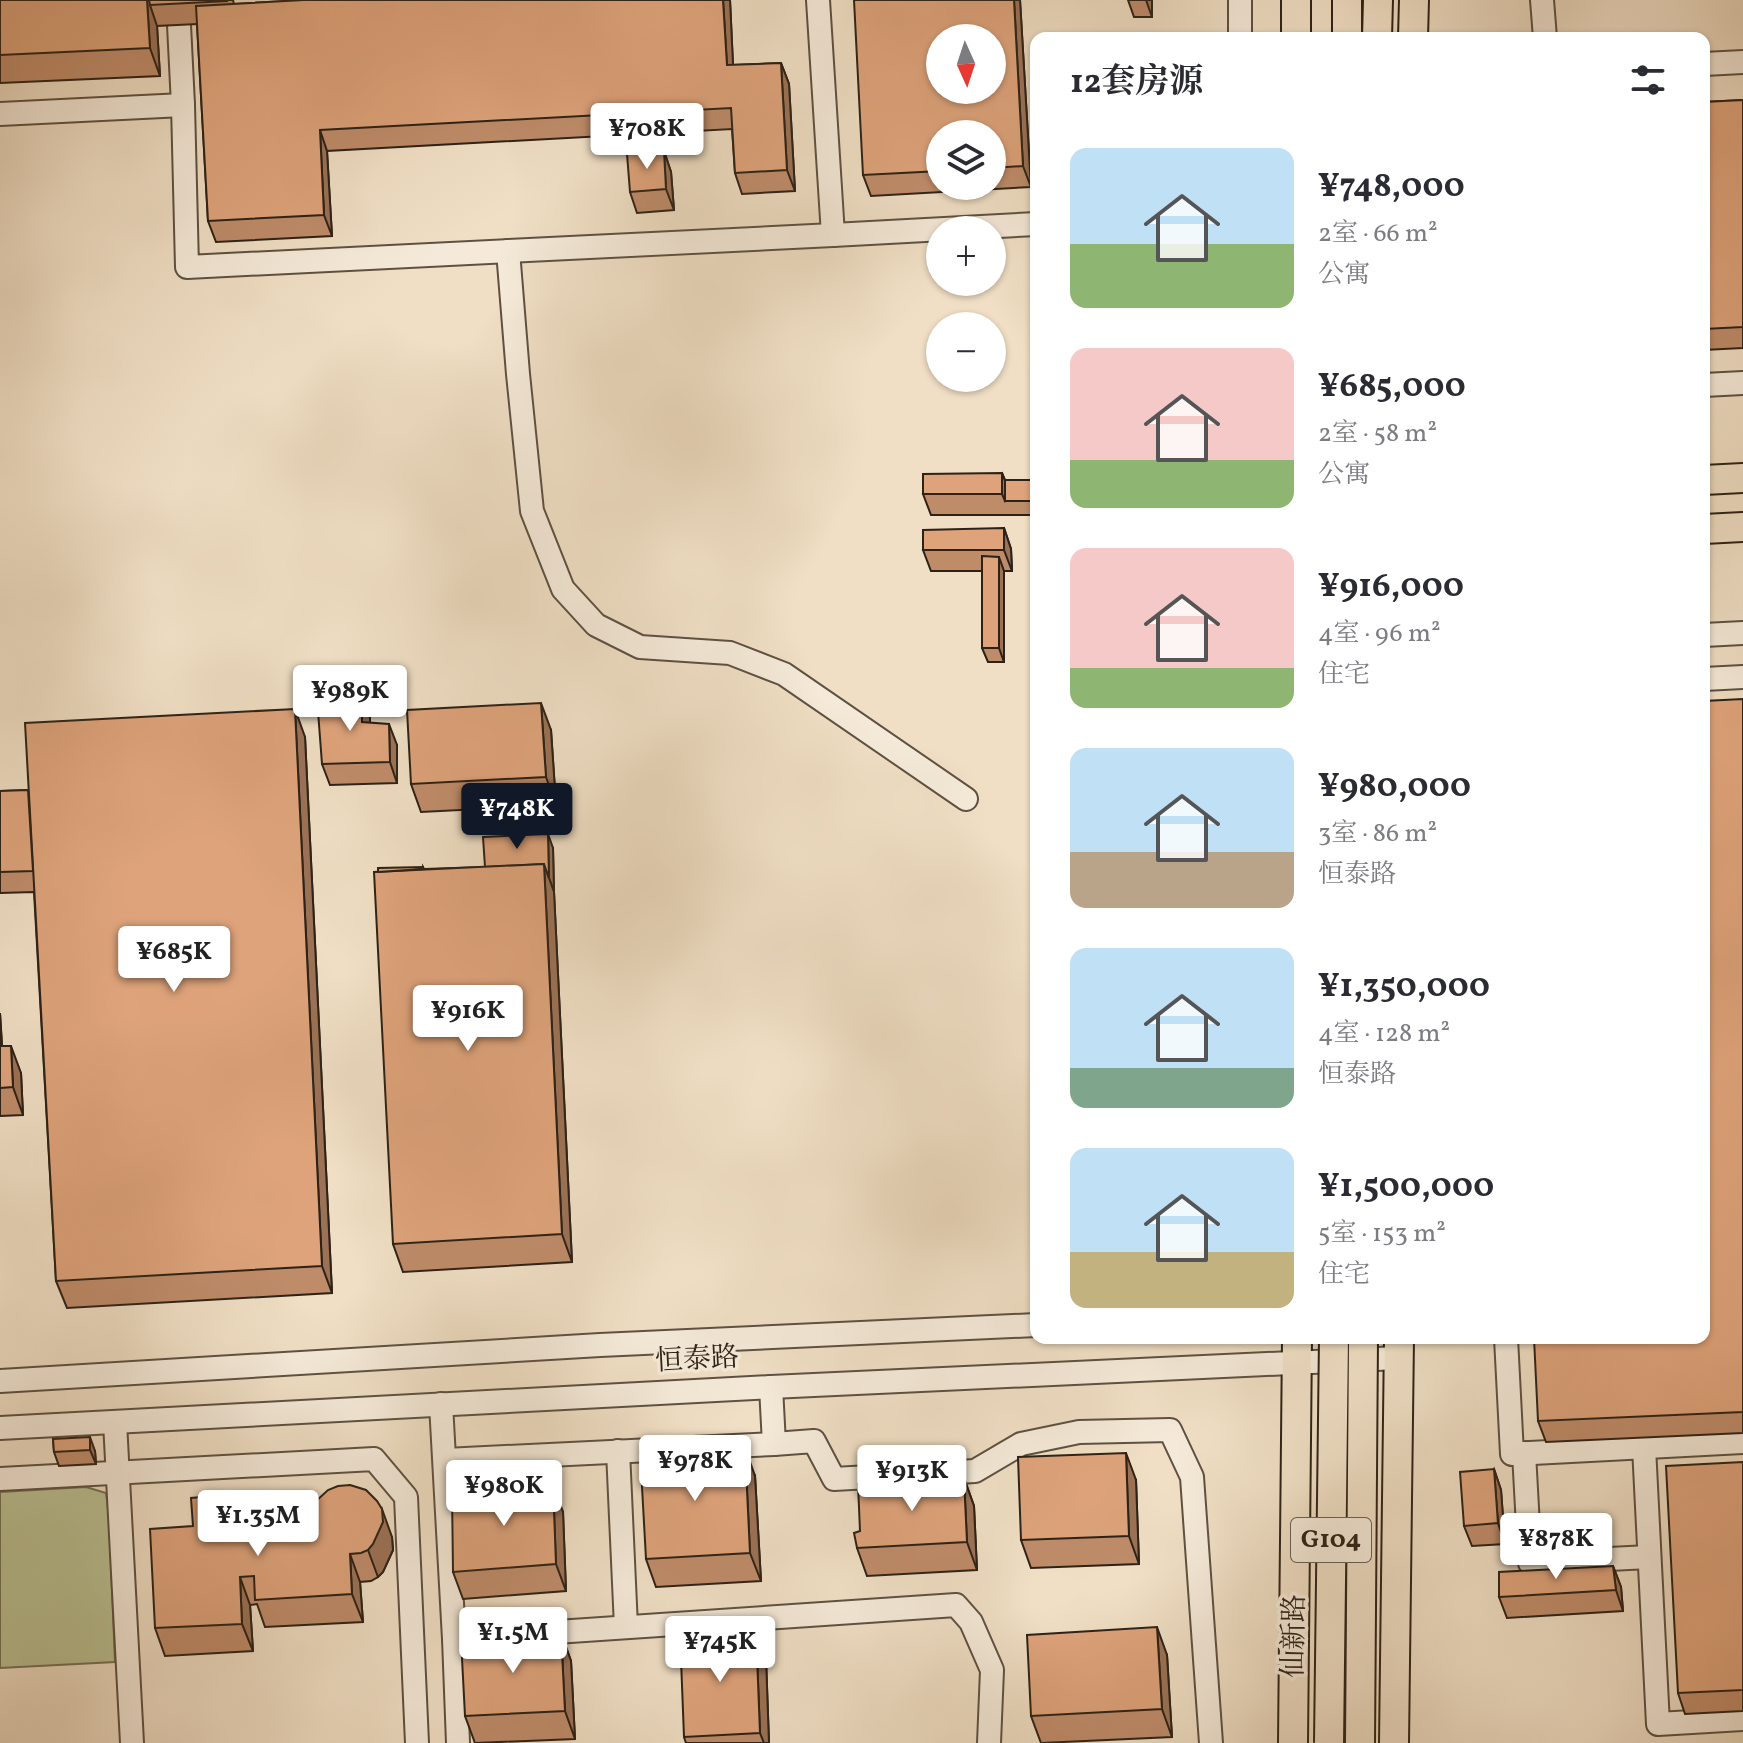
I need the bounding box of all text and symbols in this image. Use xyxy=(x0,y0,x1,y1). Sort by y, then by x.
north arrow xyxy=(926,24,1006,104)
map controls xyxy=(926,24,1006,392)
icon: filters xyxy=(1626,58,1670,102)
text: 12套房源 xyxy=(1070,60,1203,107)
pin: ¥708K xyxy=(591,103,703,171)
text: ¥708K xyxy=(609,111,685,147)
button: layers xyxy=(926,120,1006,200)
text: ¥748,000 xyxy=(1318,164,1465,211)
icon: home xyxy=(1134,180,1230,276)
button: + xyxy=(926,216,1006,296)
text: 2室 · 66 m² xyxy=(1318,216,1438,252)
text: 公寓 xyxy=(1318,257,1370,293)
button: − xyxy=(926,312,1006,392)
text: ¥685,000 xyxy=(1318,364,1466,411)
icon: home xyxy=(1134,380,1230,476)
text: 2室 · 58 m² xyxy=(1318,416,1437,452)
text: 公寓 xyxy=(1318,457,1370,493)
text: ¥916,000 xyxy=(1318,564,1464,611)
icon: home xyxy=(1134,580,1230,676)
text: 4室 · 96 m² xyxy=(1318,616,1441,652)
text: 住宅 xyxy=(1318,657,1370,693)
pin: ¥989K xyxy=(294,665,406,733)
text: ¥989K xyxy=(311,673,389,709)
text: ¥980,000 xyxy=(1318,764,1471,811)
icon: home xyxy=(1134,780,1230,876)
pin: ¥748K xyxy=(461,783,573,851)
text: ¥748K xyxy=(479,791,555,827)
text: 3室 · 86 m² xyxy=(1318,816,1437,852)
text: 恒泰路 xyxy=(1318,857,1396,893)
pin: ¥685K xyxy=(118,926,230,994)
text: ¥685K xyxy=(136,934,212,970)
text: ¥1,350,000 xyxy=(1318,964,1490,1011)
icon: home xyxy=(1134,980,1230,1076)
pin: ¥916K xyxy=(412,985,524,1053)
text: ¥916K xyxy=(431,993,505,1029)
text: 4室 · 128 m² xyxy=(1318,1016,1450,1052)
text: 恒泰路 xyxy=(1318,1057,1396,1093)
text: ¥1,500,000 xyxy=(1318,1164,1494,1211)
icon: home xyxy=(1134,1180,1230,1276)
text: 5室 · 153 m² xyxy=(1318,1216,1446,1252)
text: 住宅 xyxy=(1318,1257,1370,1293)
street label: 恒泰路 xyxy=(654,1338,740,1382)
pin: ¥978K xyxy=(639,1435,751,1503)
text: ¥978K xyxy=(657,1443,733,1479)
pin: ¥913K xyxy=(856,1445,968,1513)
text: ¥913K xyxy=(875,1453,949,1489)
pin: ¥980K xyxy=(448,1460,560,1528)
text: ¥980K xyxy=(464,1468,544,1504)
pin: ¥1.35M xyxy=(193,1490,323,1558)
text: ¥1.35M xyxy=(216,1498,300,1534)
pin: ¥878K xyxy=(1500,1513,1612,1581)
road number: G104 xyxy=(1291,1518,1371,1562)
text: ¥878K xyxy=(1518,1521,1594,1557)
street label: 仙新路 xyxy=(1275,1594,1315,1678)
pin: ¥1.5M xyxy=(457,1607,569,1675)
text: ¥1.5M xyxy=(477,1615,549,1651)
pin: ¥745K xyxy=(664,1616,776,1684)
text: ¥745K xyxy=(683,1624,757,1660)

